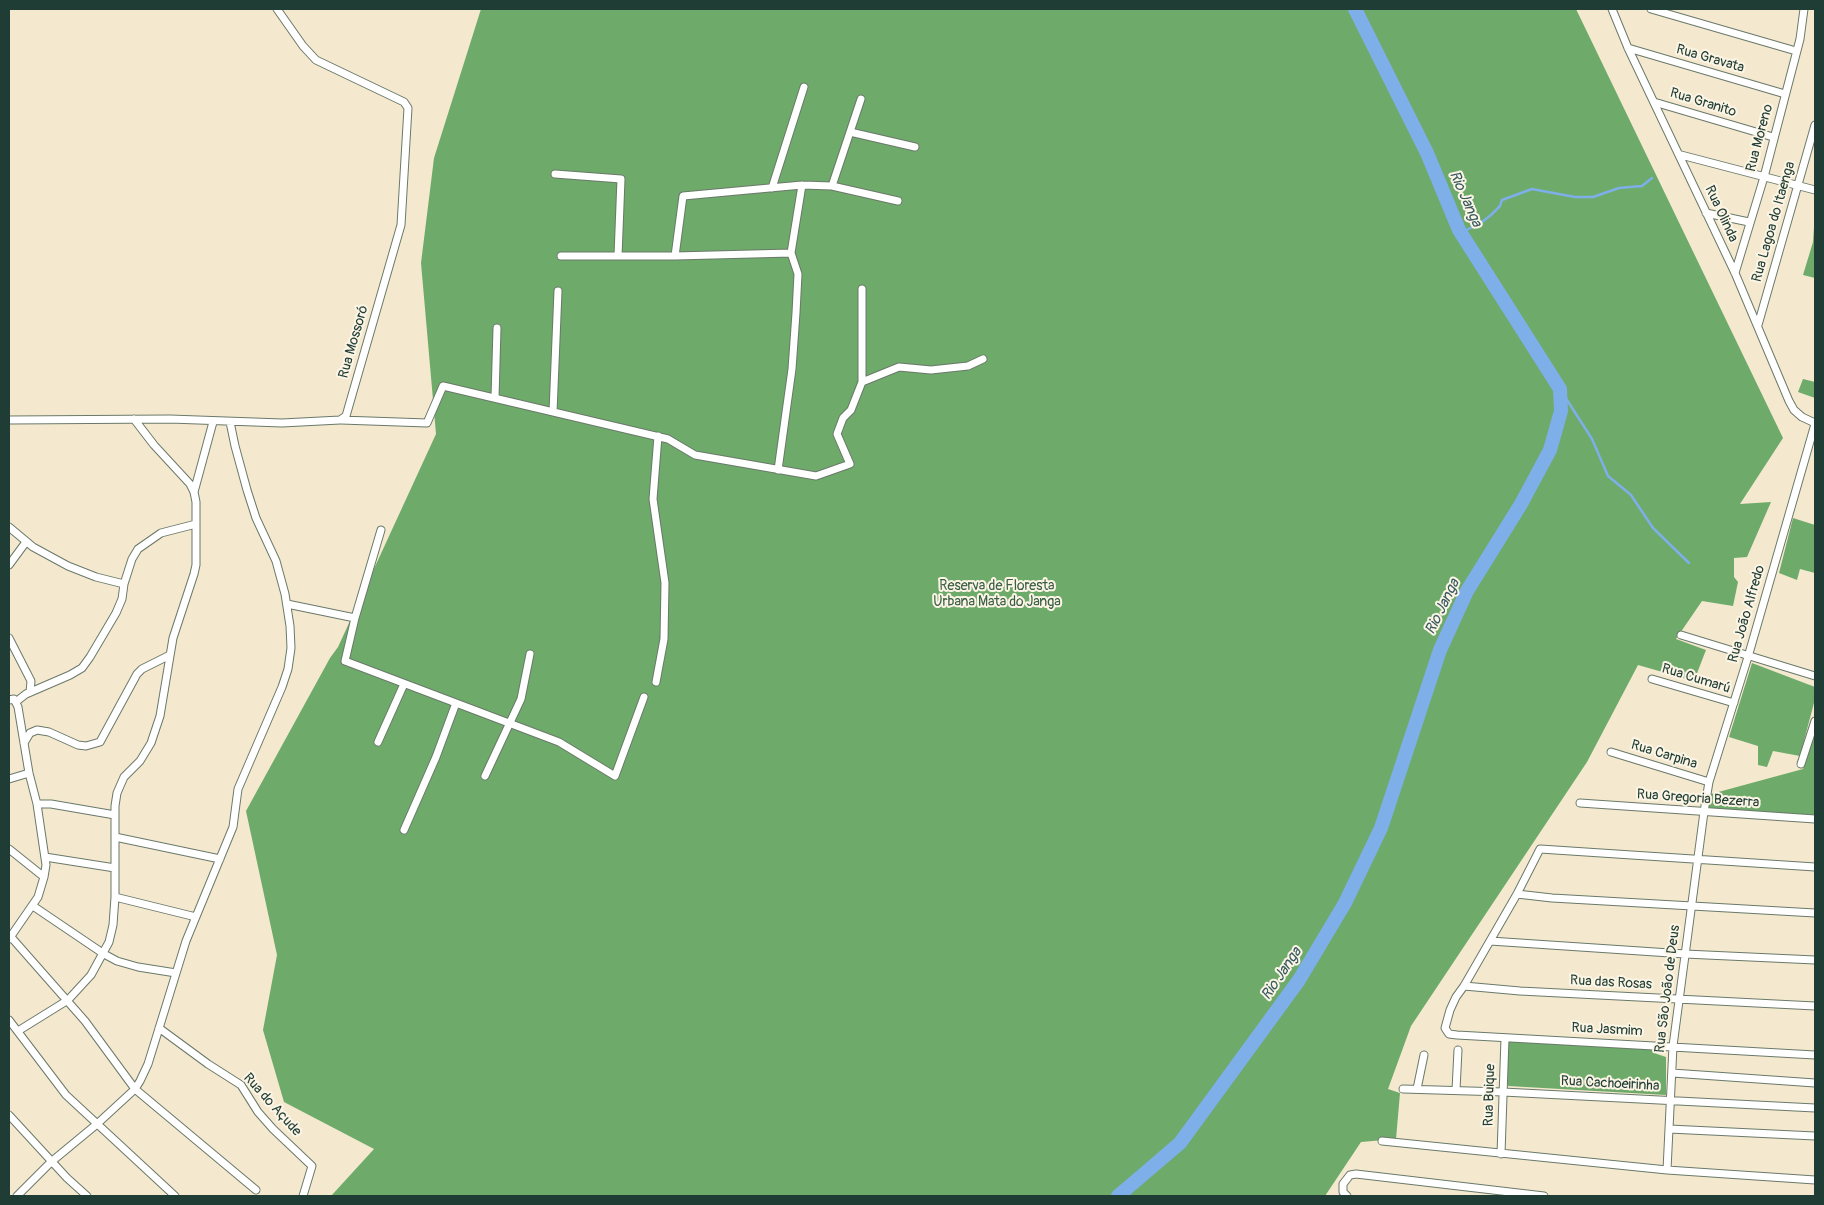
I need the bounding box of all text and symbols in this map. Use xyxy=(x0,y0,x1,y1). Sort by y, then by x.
street label: Rua Gravata xyxy=(1674,41,1746,77)
street label: Rua Granito xyxy=(1668,85,1738,121)
street label: Rua Moreno xyxy=(1743,102,1777,174)
street label: Rua Lagoa do Itaenga xyxy=(1749,160,1799,284)
water label: Rio Janga xyxy=(1445,168,1485,230)
street label: Rua Olinda xyxy=(1701,183,1741,245)
street label: Rua Mossoró xyxy=(336,304,372,380)
street label: Rua João Alfredo xyxy=(1725,563,1769,665)
water label: Rio Janga xyxy=(1422,576,1464,638)
park label: Reserva de Floresta Urbana Mata do Janga xyxy=(933,578,1061,610)
street label: Rua Cumarú xyxy=(1660,661,1732,697)
street label: Rua Carpina xyxy=(1629,737,1699,773)
street label: Rua Gregoria Bezerra xyxy=(1636,786,1760,812)
street label: Rua São João de Deus xyxy=(1652,924,1684,1054)
water label: Rio Janga xyxy=(1258,944,1306,1004)
street label: Rua das Rosas xyxy=(1570,972,1652,994)
street label: Rua Jasmim xyxy=(1571,1020,1643,1040)
street label: Rua Buique xyxy=(1481,1063,1499,1127)
street label: Rua do Açude xyxy=(239,1070,305,1140)
street label: Rua Cachoeirinha xyxy=(1560,1073,1660,1095)

